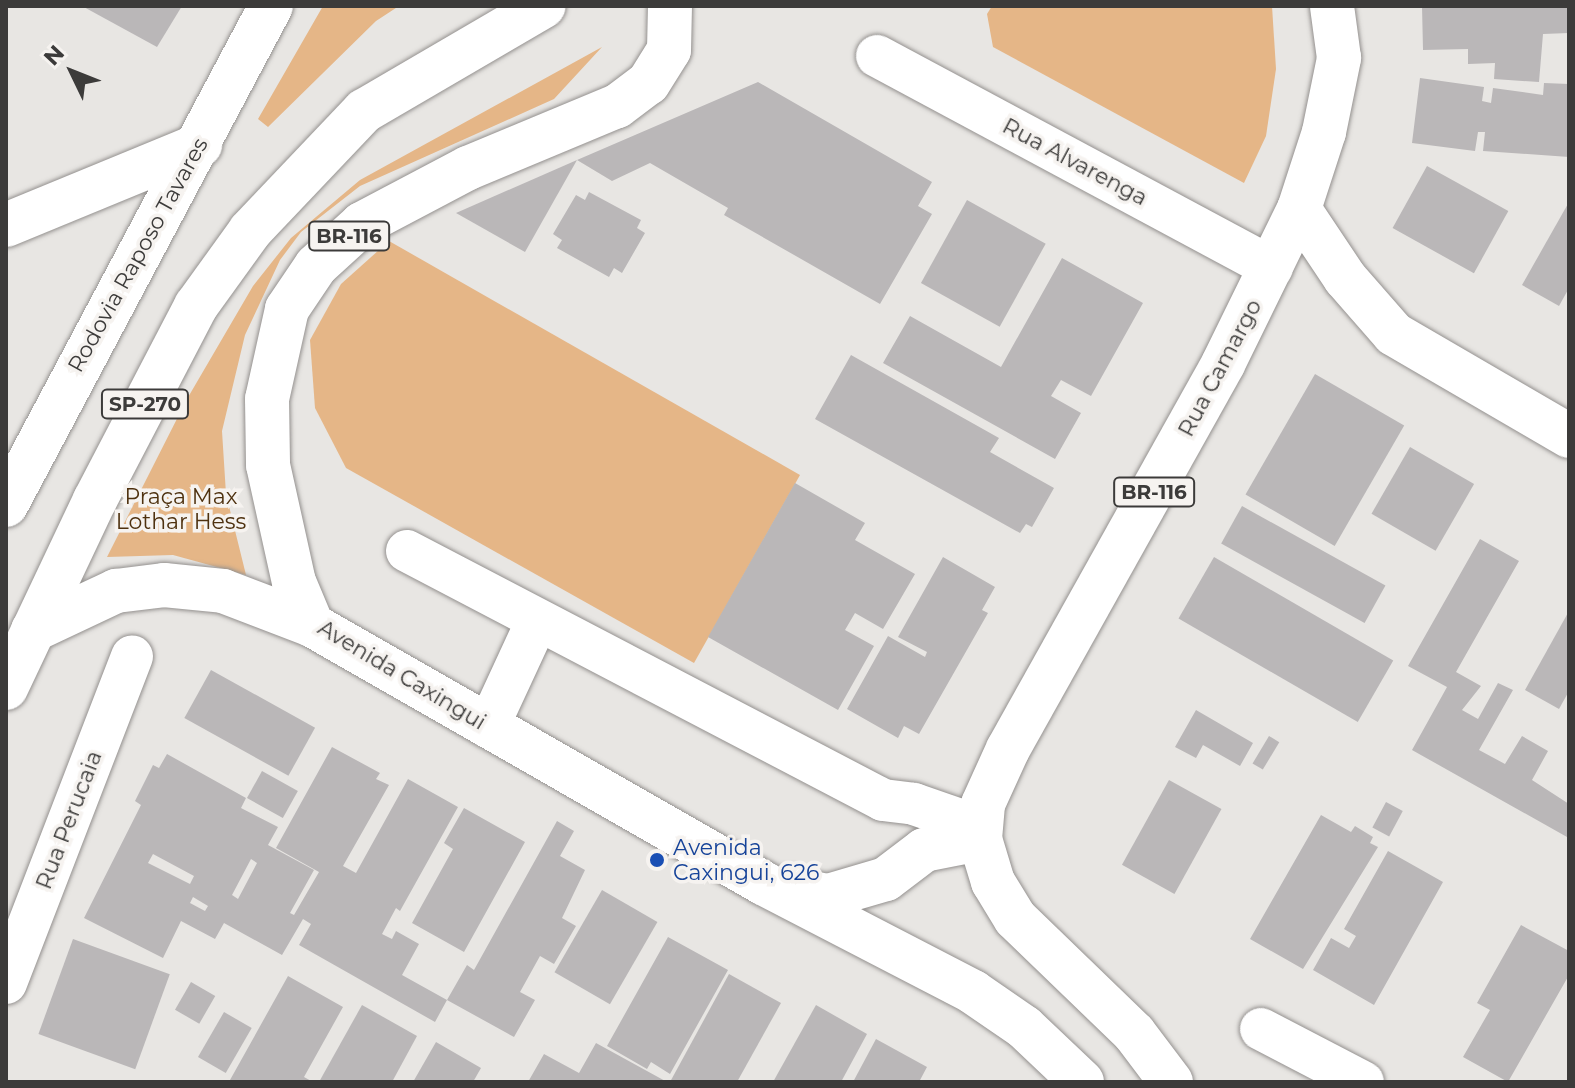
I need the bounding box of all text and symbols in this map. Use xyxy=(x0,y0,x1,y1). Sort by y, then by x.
north arrow xyxy=(32,32,112,112)
text: N xyxy=(38,40,70,71)
street label: Rua Alvarenga xyxy=(998,113,1152,211)
street label: Rodovia Raposo Tavares xyxy=(62,133,214,377)
road number: BR-116 xyxy=(307,220,391,252)
street label: Rua Camargo xyxy=(1173,295,1267,441)
road number: SP-270 xyxy=(99,388,191,420)
road number: BR-116 xyxy=(1112,476,1196,508)
park label: Praça Max Lothar Hess xyxy=(116,483,246,534)
street label: Avenida Caxingui xyxy=(313,614,491,736)
street label: Rua Perucaia xyxy=(30,747,108,893)
place label: Avenida Caxingui, 626 xyxy=(673,834,819,886)
marker: Avenida Caxingui, 626 xyxy=(648,851,666,869)

